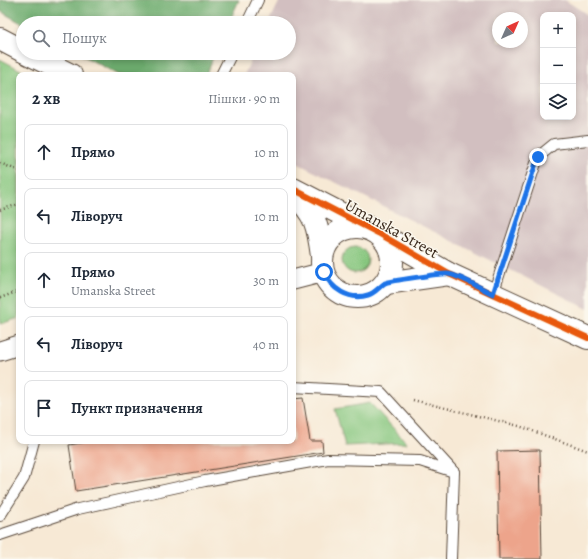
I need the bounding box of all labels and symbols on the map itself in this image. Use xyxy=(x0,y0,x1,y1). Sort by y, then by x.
north arrow xyxy=(492,12,528,48)
route end xyxy=(529,148,547,166)
street label: Umanska Street xyxy=(341,194,442,264)
route start xyxy=(315,263,333,281)

